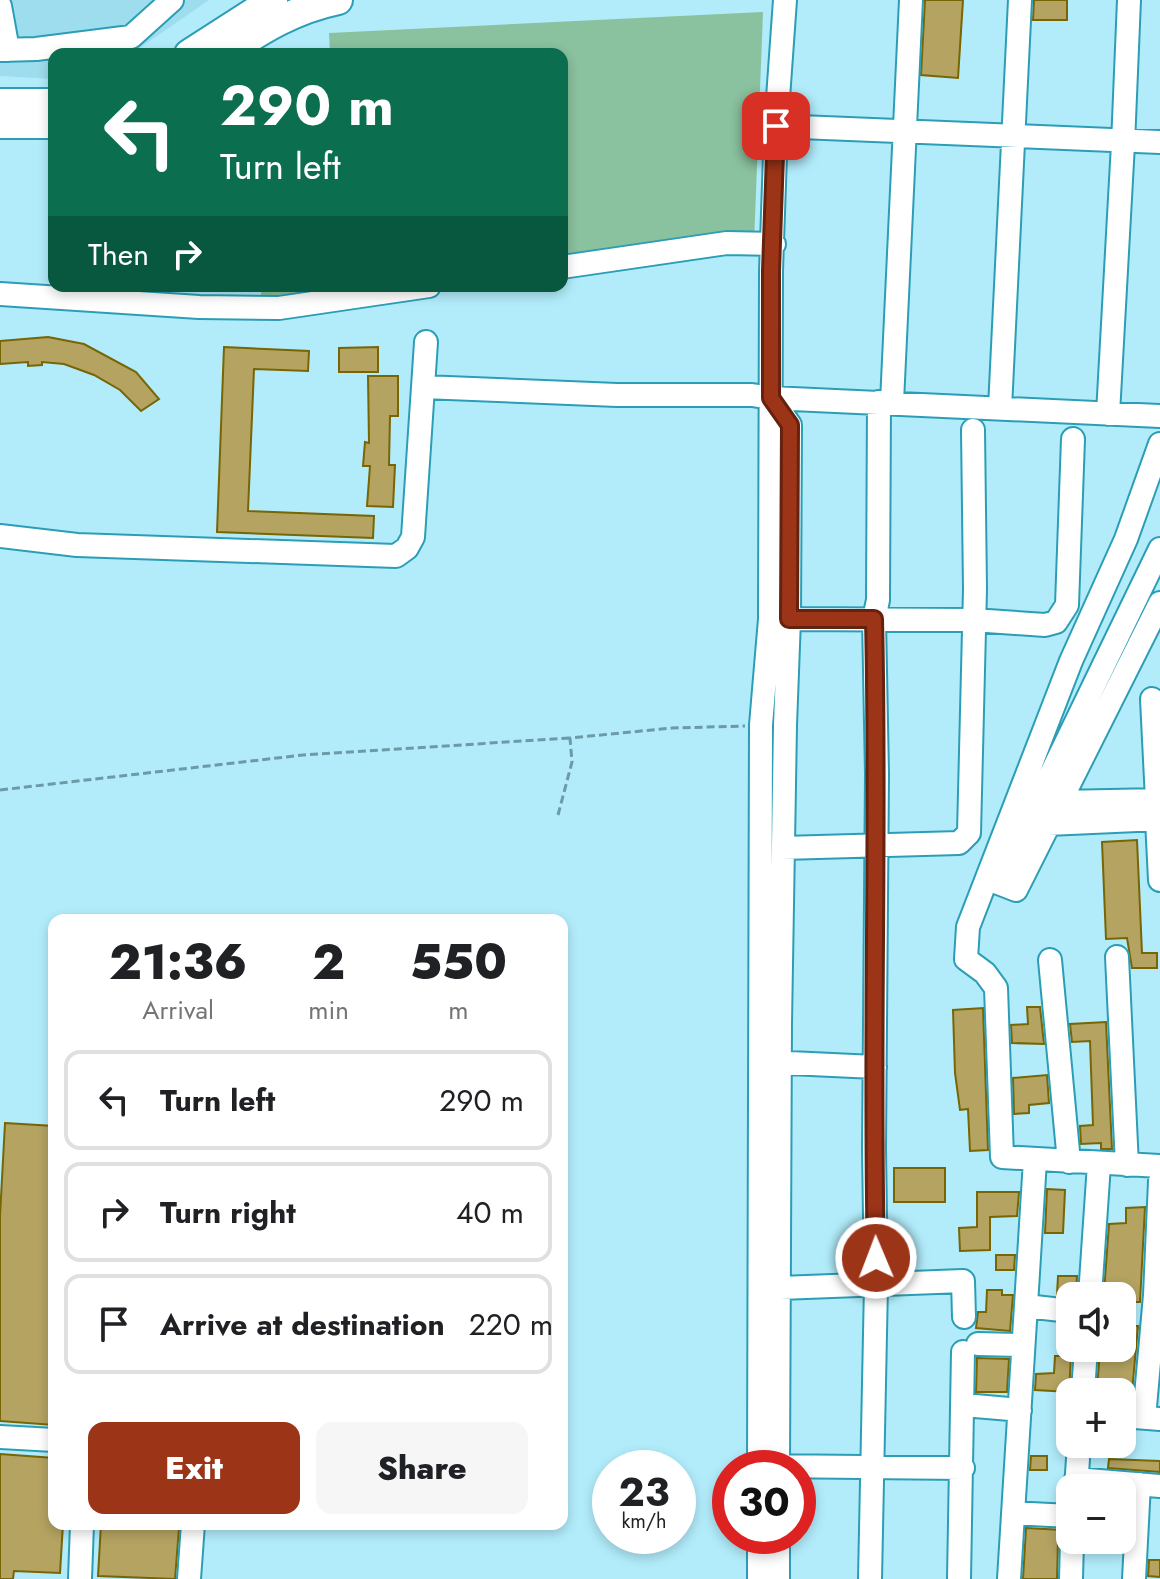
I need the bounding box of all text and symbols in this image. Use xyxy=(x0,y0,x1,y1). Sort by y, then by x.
text: 290 m xyxy=(220,65,394,146)
icon: left xyxy=(88,80,192,184)
pin xyxy=(742,92,810,160)
icon: arrive xyxy=(754,104,798,148)
text: Turn left xyxy=(220,140,341,192)
icon: right xyxy=(165,232,209,276)
text: Then xyxy=(88,233,149,276)
text: 21:36 xyxy=(109,928,247,997)
text: 2 xyxy=(312,928,345,997)
text: 550 xyxy=(410,928,507,997)
text: Arrival xyxy=(142,991,214,1029)
text: min xyxy=(308,991,349,1029)
text: m xyxy=(448,991,469,1029)
icon: left xyxy=(92,1078,136,1122)
text: Turn left xyxy=(160,1079,275,1122)
text: 290 m xyxy=(439,1079,524,1122)
icon: right xyxy=(92,1190,136,1234)
text: Turn right xyxy=(160,1191,296,1234)
text: 40 m xyxy=(456,1191,524,1234)
position arrow xyxy=(834,1216,918,1300)
map controls xyxy=(1056,1282,1136,1554)
button: sound xyxy=(1056,1282,1136,1362)
icon: arrive xyxy=(92,1302,136,1346)
text: Arrive at destination xyxy=(160,1303,445,1346)
text: 220 m xyxy=(469,1303,553,1346)
button: + xyxy=(1056,1378,1136,1458)
button: Exit xyxy=(88,1422,300,1514)
button: Share xyxy=(316,1422,528,1514)
speed limit sign: 30 xyxy=(712,1450,816,1554)
text: 23 xyxy=(618,1463,670,1521)
button: − xyxy=(1056,1474,1136,1554)
text: km/h xyxy=(621,1507,667,1536)

